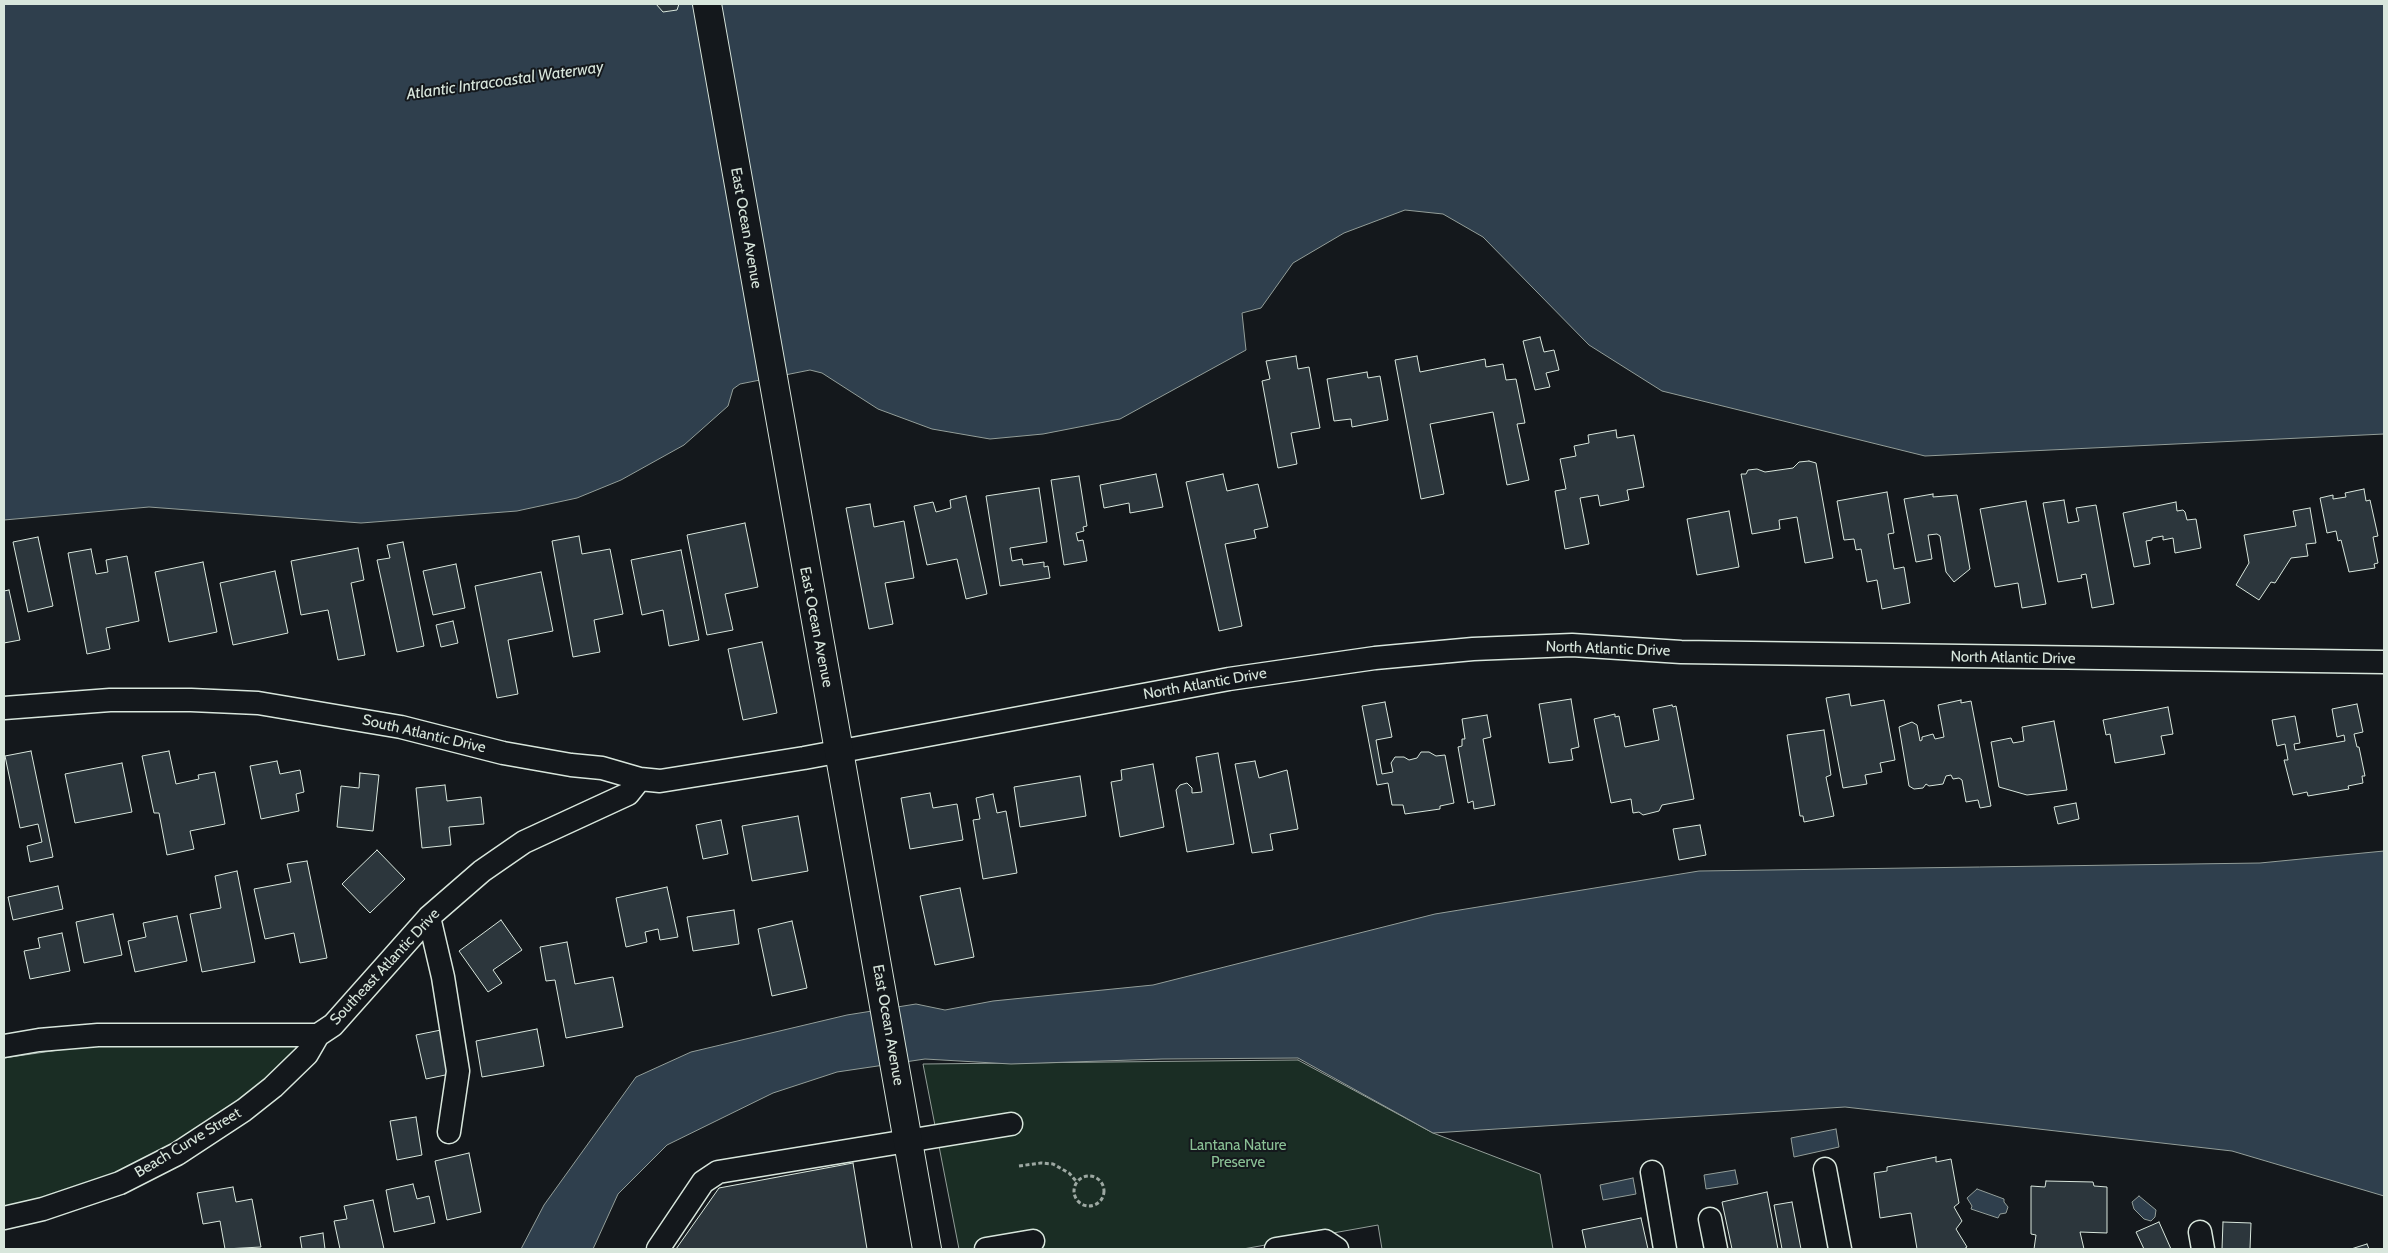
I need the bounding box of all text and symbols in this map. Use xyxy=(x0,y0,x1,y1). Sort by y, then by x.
water label: Atlantic Intracoastal Waterway xyxy=(405,58,605,104)
street label: East Ocean Avenue xyxy=(726,166,766,290)
street label: East Ocean Avenue xyxy=(795,565,837,689)
street label: North Atlantic Drive xyxy=(1545,638,1671,660)
street label: North Atlantic Drive xyxy=(1950,648,2076,668)
street label: North Atlantic Drive xyxy=(1142,664,1268,704)
street label: South Atlantic Drive xyxy=(360,711,488,757)
street label: Southeast Atlantic Drive xyxy=(326,905,444,1029)
street label: East Ocean Avenue xyxy=(868,963,908,1087)
street label: Beach Curve Street xyxy=(132,1104,244,1182)
park label: Lantana Nature Preserve xyxy=(1190,1137,1286,1172)

